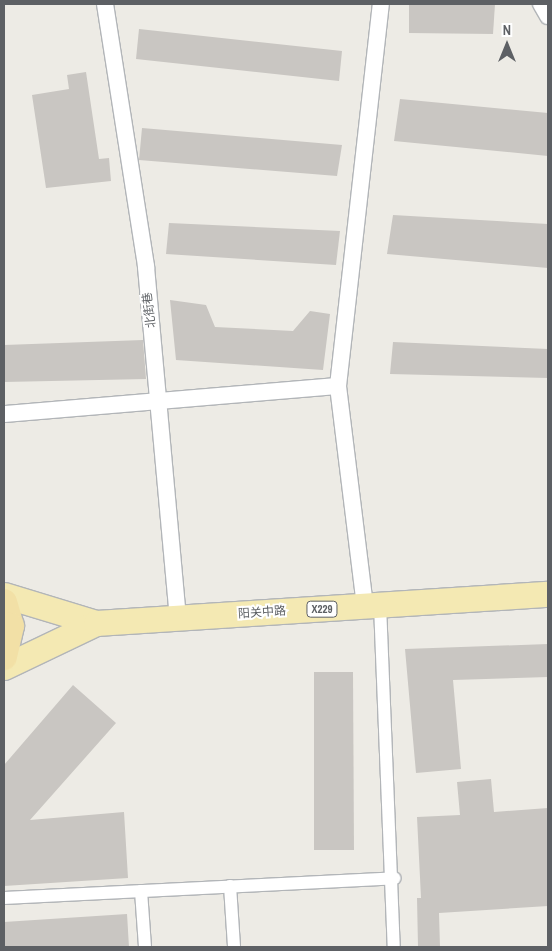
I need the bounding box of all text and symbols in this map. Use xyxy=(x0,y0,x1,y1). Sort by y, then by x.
north arrow xyxy=(482,20,532,70)
text: N xyxy=(503,21,511,39)
street label: 北街巷 xyxy=(141,291,159,329)
road number: X229 xyxy=(306,600,338,618)
street label: 阳关中路 xyxy=(238,604,286,622)

